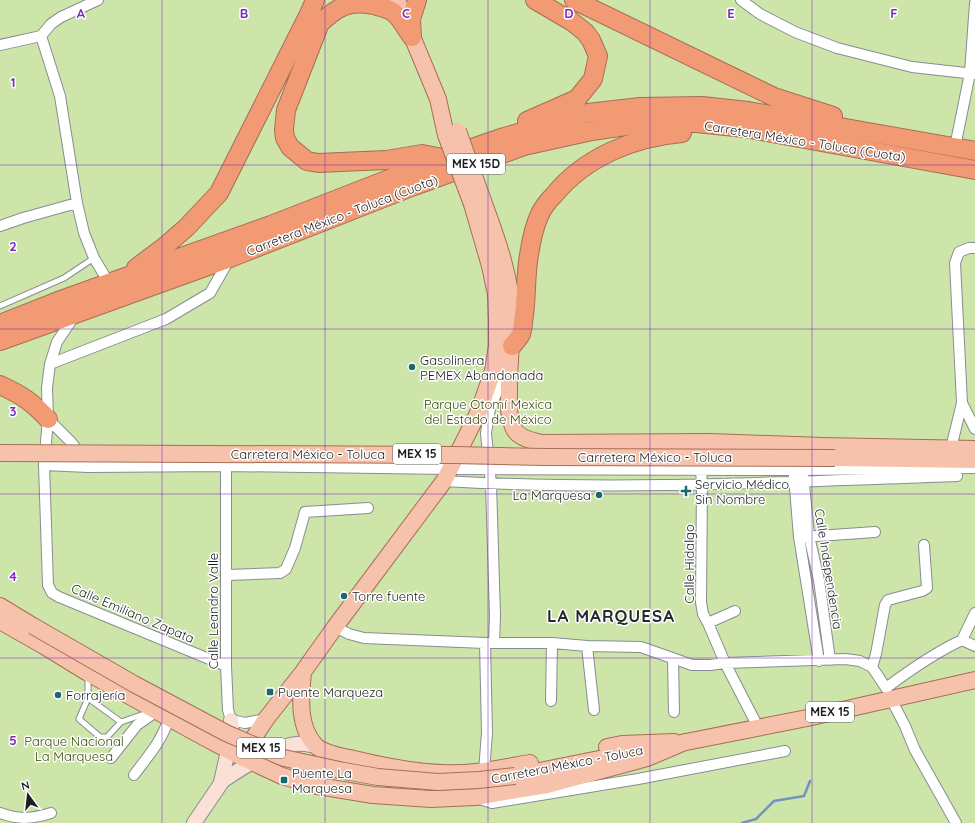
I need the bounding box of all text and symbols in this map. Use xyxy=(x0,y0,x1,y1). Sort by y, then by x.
text: A xyxy=(77,5,86,21)
text: B xyxy=(240,5,248,21)
text: C xyxy=(402,5,410,21)
text: D xyxy=(564,5,574,21)
text: E xyxy=(727,5,735,21)
text: F xyxy=(890,5,898,21)
text: 1 xyxy=(10,74,16,90)
street label: Carretera México - Toluca (Cuota) xyxy=(703,117,907,165)
road number: MEX 15D xyxy=(447,154,505,174)
street label: Carretera México - Toluca (Cuota) xyxy=(244,171,440,259)
text: 2 xyxy=(9,238,17,254)
place label: Gasolinera PEMEX Abandonada xyxy=(420,352,543,383)
marker: Gasolinera PEMEX Abandonada xyxy=(407,362,417,372)
park label: Parque Otomí Mexica del Estado de México xyxy=(424,396,552,427)
text: 3 xyxy=(10,403,17,419)
road number: MEX 15 xyxy=(393,444,441,464)
street label: Carretera México - Toluca xyxy=(231,446,385,462)
street label: Carretera México - Toluca xyxy=(578,449,732,465)
place label: Servicio Médico Sin Nombre xyxy=(695,476,789,507)
marker: Servicio Médico Sin Nombre xyxy=(680,485,692,497)
place label: La Marquesa xyxy=(513,487,591,503)
marker: La Marquesa xyxy=(594,490,604,500)
street label: Calle Independencia xyxy=(812,508,846,630)
street label: Calle Hidalgo xyxy=(681,524,697,604)
street label: Calle Leandro Valle xyxy=(205,553,221,669)
text: 4 xyxy=(9,568,17,584)
street label: Calle Emiliano Zapata xyxy=(69,580,197,646)
place label: Torre fuente xyxy=(352,588,425,604)
marker: Torre fuente xyxy=(339,591,349,601)
district label: LA MARQUESA xyxy=(547,605,675,626)
place label: Puente Marqueza xyxy=(278,684,383,700)
place label: Forrajería xyxy=(66,687,125,703)
marker: Puente Marqueza xyxy=(265,687,275,697)
marker: Forrajería xyxy=(53,690,63,700)
road number: MEX 15 xyxy=(806,702,854,722)
text: 5 xyxy=(9,732,17,748)
park label: Parque Nacional La Marquesa xyxy=(24,733,124,764)
road number: MEX 15 xyxy=(237,738,285,758)
street label: Carretera México - Toluca xyxy=(490,741,644,787)
place label: Puente La Marquesa xyxy=(292,765,352,796)
north arrow xyxy=(8,775,48,815)
marker: Puente La Marquesa xyxy=(279,775,289,785)
text: N xyxy=(20,778,31,793)

